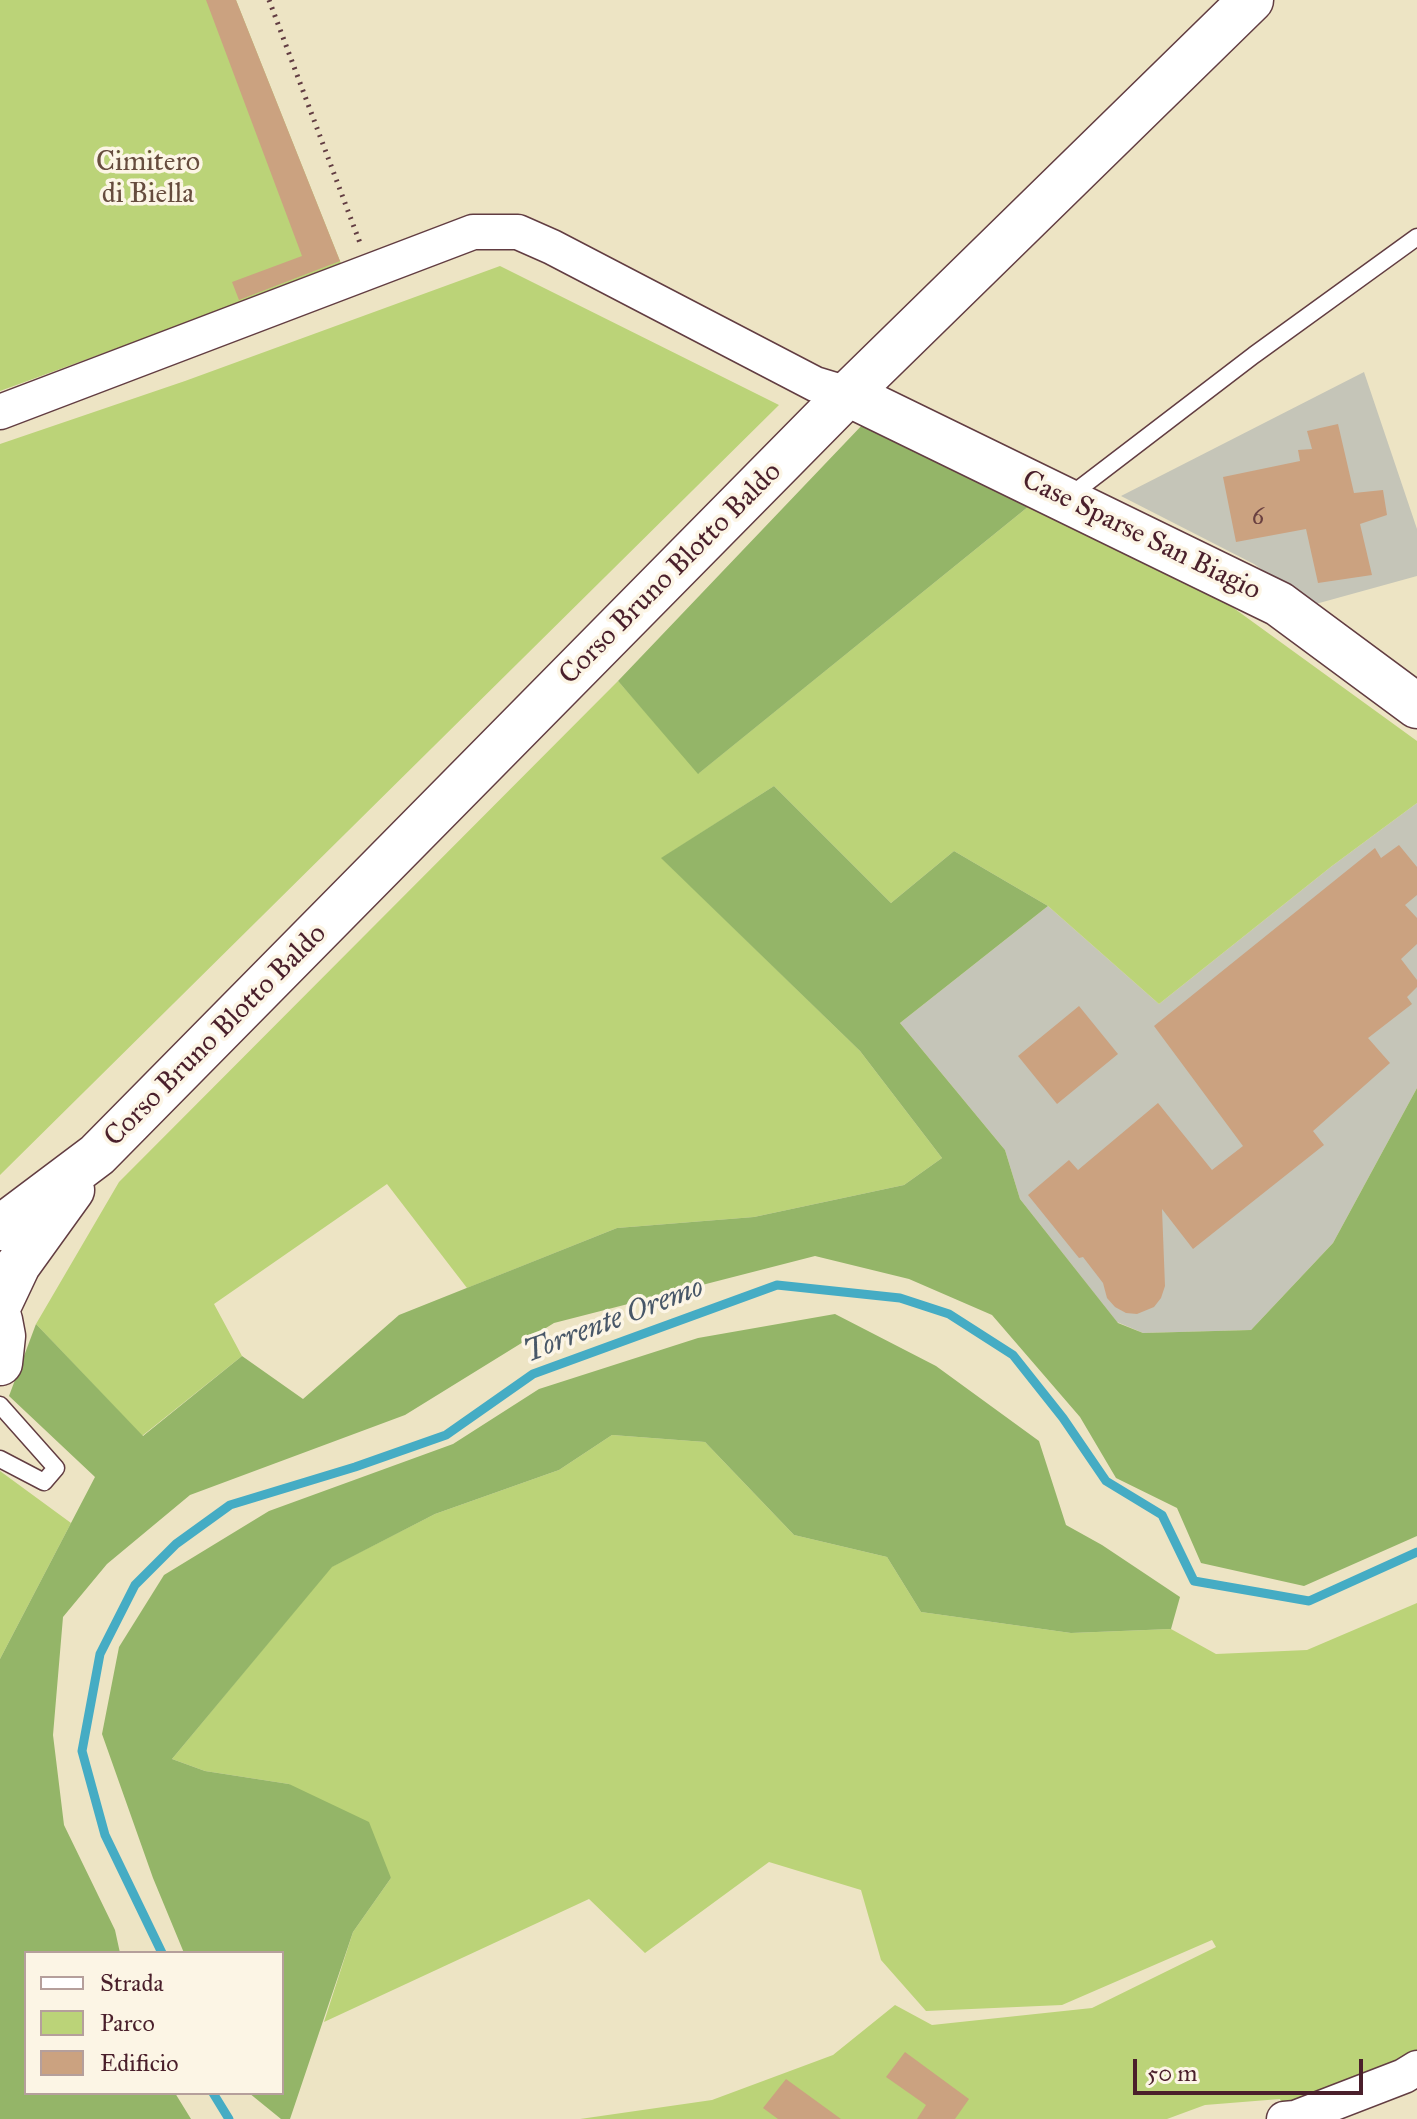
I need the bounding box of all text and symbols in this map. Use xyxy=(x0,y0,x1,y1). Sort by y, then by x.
park label: Cimitero di Biella xyxy=(96,146,200,212)
street label: Corso Bruno Blotto Baldo xyxy=(553,456,789,692)
street label: Case Sparse San Biagio xyxy=(1016,464,1266,608)
house number: 6 xyxy=(1252,504,1264,532)
street label: Corso Bruno Blotto Baldo xyxy=(98,918,334,1154)
water label: Torrente Oremo xyxy=(519,1270,709,1372)
legend xyxy=(24,1951,284,2095)
text: Strada xyxy=(100,1968,164,1998)
text: Parco xyxy=(100,2008,155,2038)
scale bar xyxy=(1137,2043,1367,2093)
text: Edificio xyxy=(100,2048,179,2078)
text: 50 m xyxy=(1147,2058,1197,2088)

